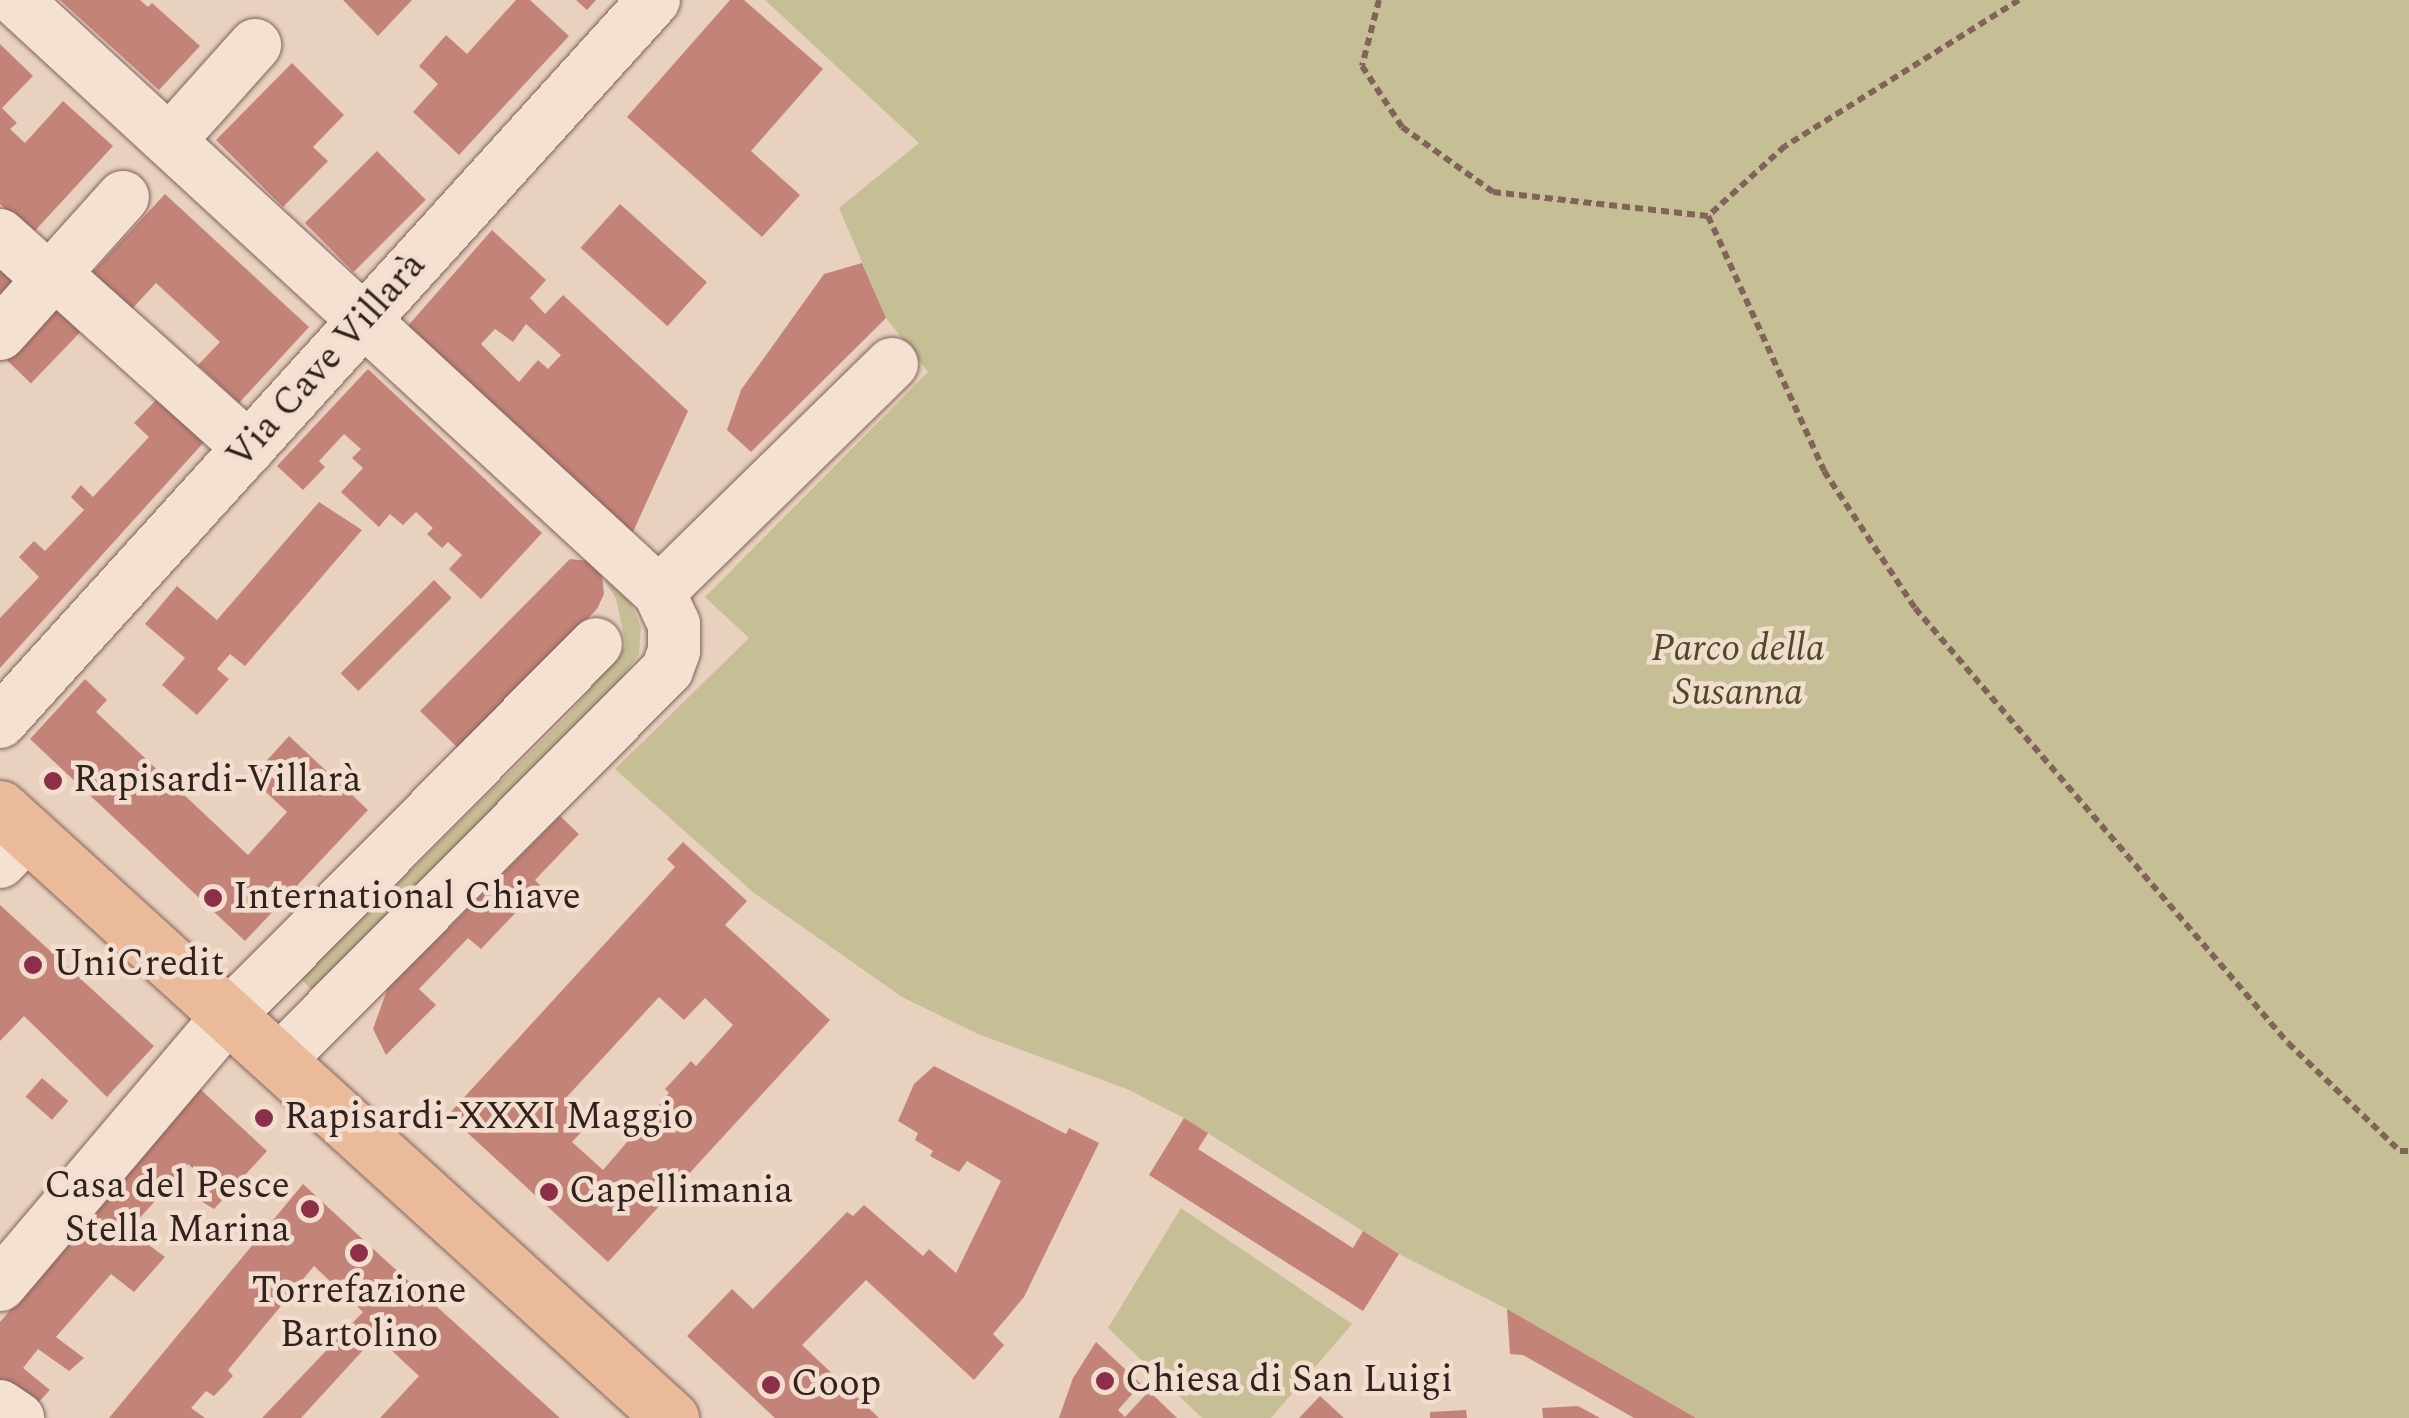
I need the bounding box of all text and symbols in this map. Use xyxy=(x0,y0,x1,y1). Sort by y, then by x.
street label: Via Cave Villarà xyxy=(218,243,436,479)
park label: Parco della Susanna xyxy=(1651,627,1825,716)
place label: Rapisardi-Villarà xyxy=(73,758,361,804)
marker: Rapisardi-Villarà xyxy=(42,770,64,792)
place label: International Chiave xyxy=(233,875,581,921)
marker: International Chiave xyxy=(202,887,224,909)
place label: UniCredit xyxy=(53,942,224,988)
marker: UniCredit xyxy=(22,954,44,976)
place label: Rapisardi-XXXI Maggio xyxy=(284,1095,694,1141)
marker: Rapisardi-XXXI Maggio xyxy=(253,1107,275,1129)
place label: Casa del Pesce Stella Marina xyxy=(44,1164,290,1254)
place label: Capellimania xyxy=(569,1169,793,1215)
marker: Capellimania xyxy=(538,1181,560,1203)
marker: Casa del Pesce Stella Marina xyxy=(299,1198,321,1220)
marker: Torrefazione Bartolino xyxy=(348,1242,370,1264)
place label: Torrefazione Bartolino xyxy=(251,1269,467,1358)
place label: Chiesa di San Luigi xyxy=(1125,1358,1453,1404)
place label: Coop xyxy=(791,1362,881,1408)
marker: Chiesa di San Luigi xyxy=(1094,1370,1116,1392)
marker: Coop xyxy=(760,1374,782,1396)

